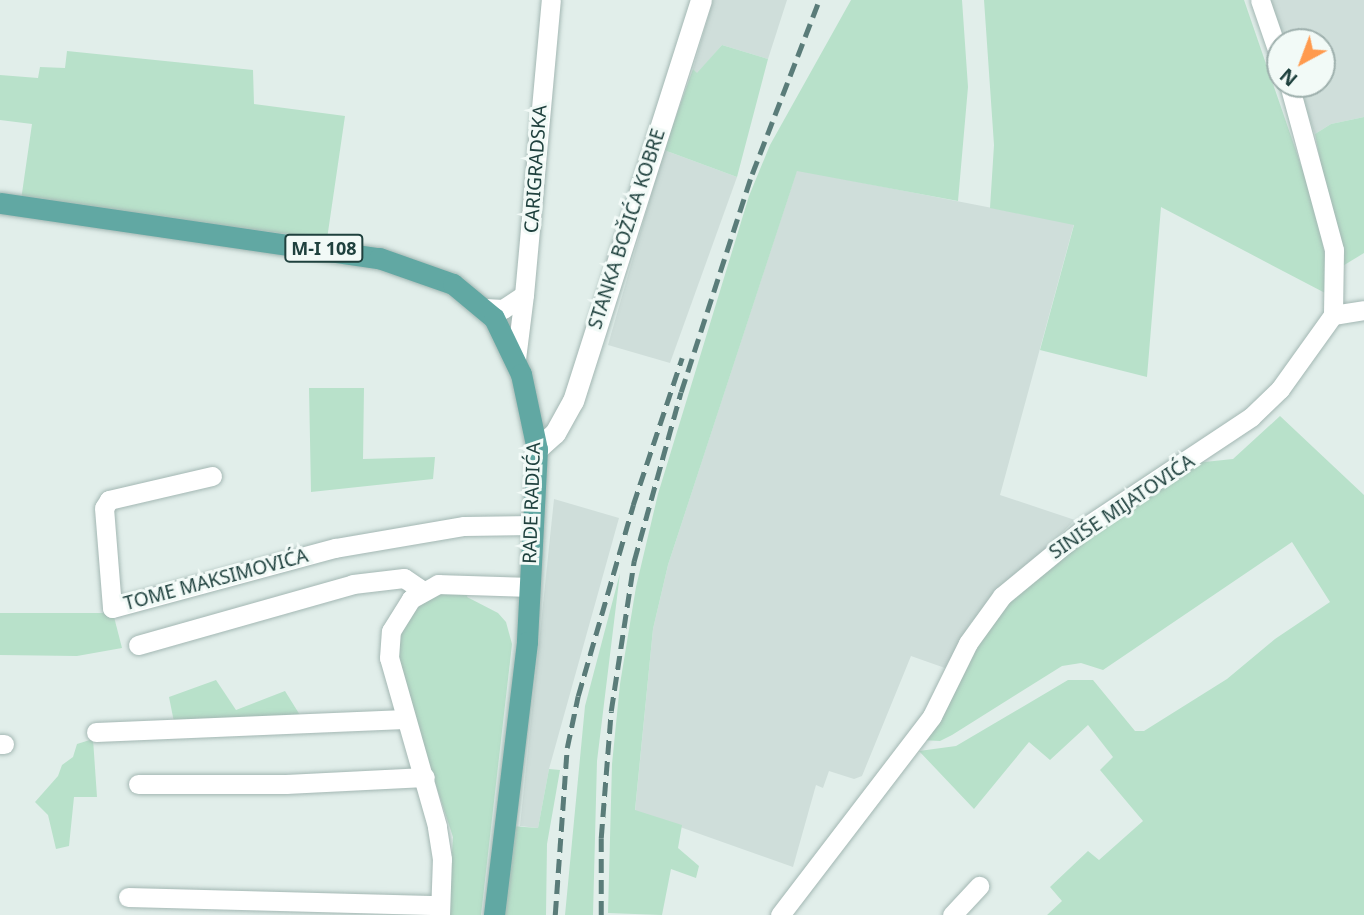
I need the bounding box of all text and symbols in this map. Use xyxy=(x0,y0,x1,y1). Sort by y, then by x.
north arrow xyxy=(1266,28,1336,98)
text: N xyxy=(1274,62,1303,92)
street label: CARIGRADSKA xyxy=(520,104,552,234)
street label: STANKA BOŽIĆA KOBRE xyxy=(584,126,670,332)
road number: M-I 108 xyxy=(284,234,364,262)
street label: RADE RADIĆA xyxy=(518,442,546,564)
street label: SINIŠE MIJATOVIĆA xyxy=(1045,450,1199,564)
street label: TOME MAKSIMOVIĆA xyxy=(121,544,311,616)

